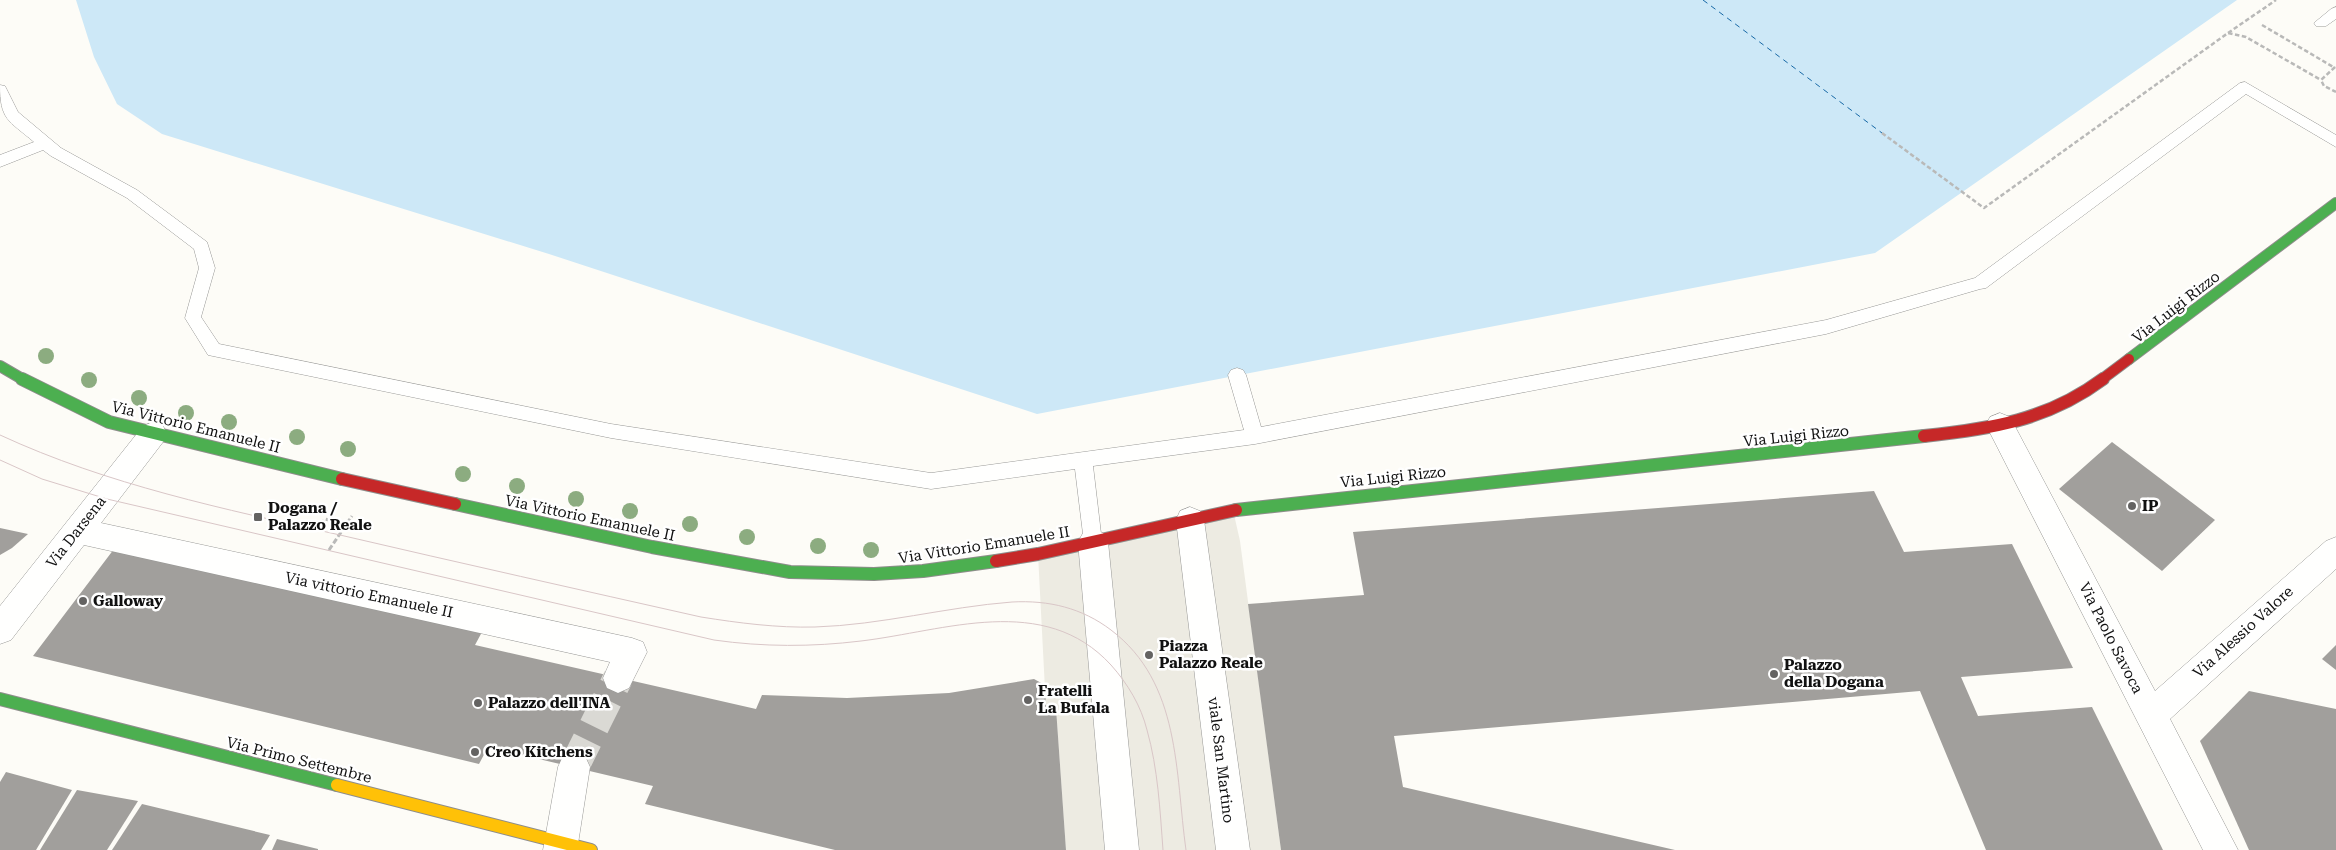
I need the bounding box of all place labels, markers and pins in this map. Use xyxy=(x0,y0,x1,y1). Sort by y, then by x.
place label: IP xyxy=(2142,497,2159,515)
place label: Dogana / Palazzo Reale xyxy=(268,499,372,534)
marker: IP xyxy=(2126,500,2138,512)
marker: Dogana / Palazzo Reale xyxy=(252,511,264,523)
place label: Galloway xyxy=(93,592,163,610)
marker: Galloway xyxy=(77,595,89,607)
place label: Piazza Palazzo Reale xyxy=(1159,637,1263,672)
marker: Piazza Palazzo Reale xyxy=(1143,649,1155,661)
place label: Palazzo della Dogana xyxy=(1784,656,1884,691)
marker: Palazzo della Dogana xyxy=(1768,668,1780,680)
place label: Fratelli La Bufala xyxy=(1038,682,1110,717)
place label: Palazzo dell'INA xyxy=(488,694,610,712)
marker: Fratelli La Bufala xyxy=(1022,694,1034,706)
marker: Palazzo dell'INA xyxy=(472,697,484,709)
place label: Creo Kitchens xyxy=(485,743,593,761)
marker: Creo Kitchens xyxy=(469,746,481,758)

